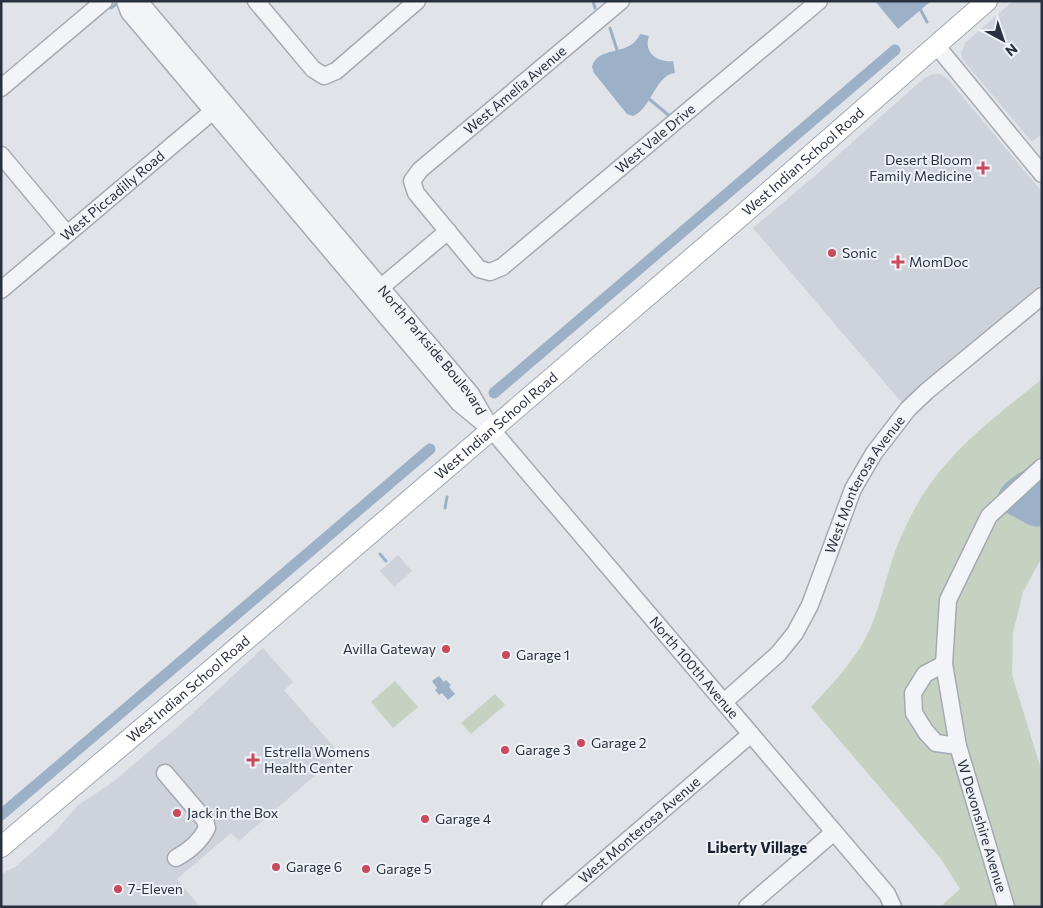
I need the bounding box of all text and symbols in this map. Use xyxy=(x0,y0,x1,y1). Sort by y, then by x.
north arrow xyxy=(978,15,1028,65)
text: N xyxy=(1002,40,1021,60)
street label: West Amelia Avenue xyxy=(460,42,569,137)
street label: West Vale Drive xyxy=(611,100,698,176)
street label: West Indian School Road xyxy=(738,104,867,219)
street label: West Piccadilly Road xyxy=(57,147,168,244)
place label: Desert Bloom Family Medicine xyxy=(869,151,972,184)
marker: Desert Bloom Family Medicine xyxy=(976,161,990,175)
place label: Sonic xyxy=(842,244,877,261)
marker: Sonic xyxy=(826,247,838,259)
place label: MomDoc xyxy=(909,253,969,270)
marker: MomDoc xyxy=(891,255,905,269)
street label: North Parkside Boulevard xyxy=(375,282,490,418)
street label: West Indian School Road xyxy=(431,368,561,483)
street label: West Monterosa Avenue xyxy=(821,412,908,556)
street label: North 100th Avenue xyxy=(646,613,743,722)
street label: West Indian School Road xyxy=(123,632,253,746)
place label: Avilla Gateway xyxy=(343,640,436,657)
marker: Avilla Gateway xyxy=(440,643,452,655)
place label: Garage 1 xyxy=(516,646,570,663)
marker: Garage 1 xyxy=(500,649,512,661)
place label: Garage 2 xyxy=(591,734,647,751)
marker: Garage 2 xyxy=(575,737,587,749)
place label: Garage 3 xyxy=(515,741,571,758)
place label: Estrella Womens Health Center xyxy=(264,743,370,776)
marker: Garage 3 xyxy=(499,744,511,756)
marker: Estrella Womens Health Center xyxy=(246,753,260,767)
street label: W Devonshire Avenue xyxy=(954,757,1011,894)
street label: West Monterosa Avenue xyxy=(575,773,703,887)
place label: Jack in the Box xyxy=(187,804,279,821)
marker: Jack in the Box xyxy=(171,807,183,819)
place label: Garage 4 xyxy=(435,810,492,827)
marker: Garage 4 xyxy=(419,813,431,825)
district label: Liberty Village xyxy=(707,838,807,856)
place label: Garage 6 xyxy=(286,858,342,875)
place label: Garage 5 xyxy=(376,860,432,877)
marker: Garage 6 xyxy=(270,861,282,873)
marker: Garage 5 xyxy=(360,863,372,875)
place label: 7-Eleven xyxy=(128,880,183,897)
marker: 7-Eleven xyxy=(112,883,124,895)

